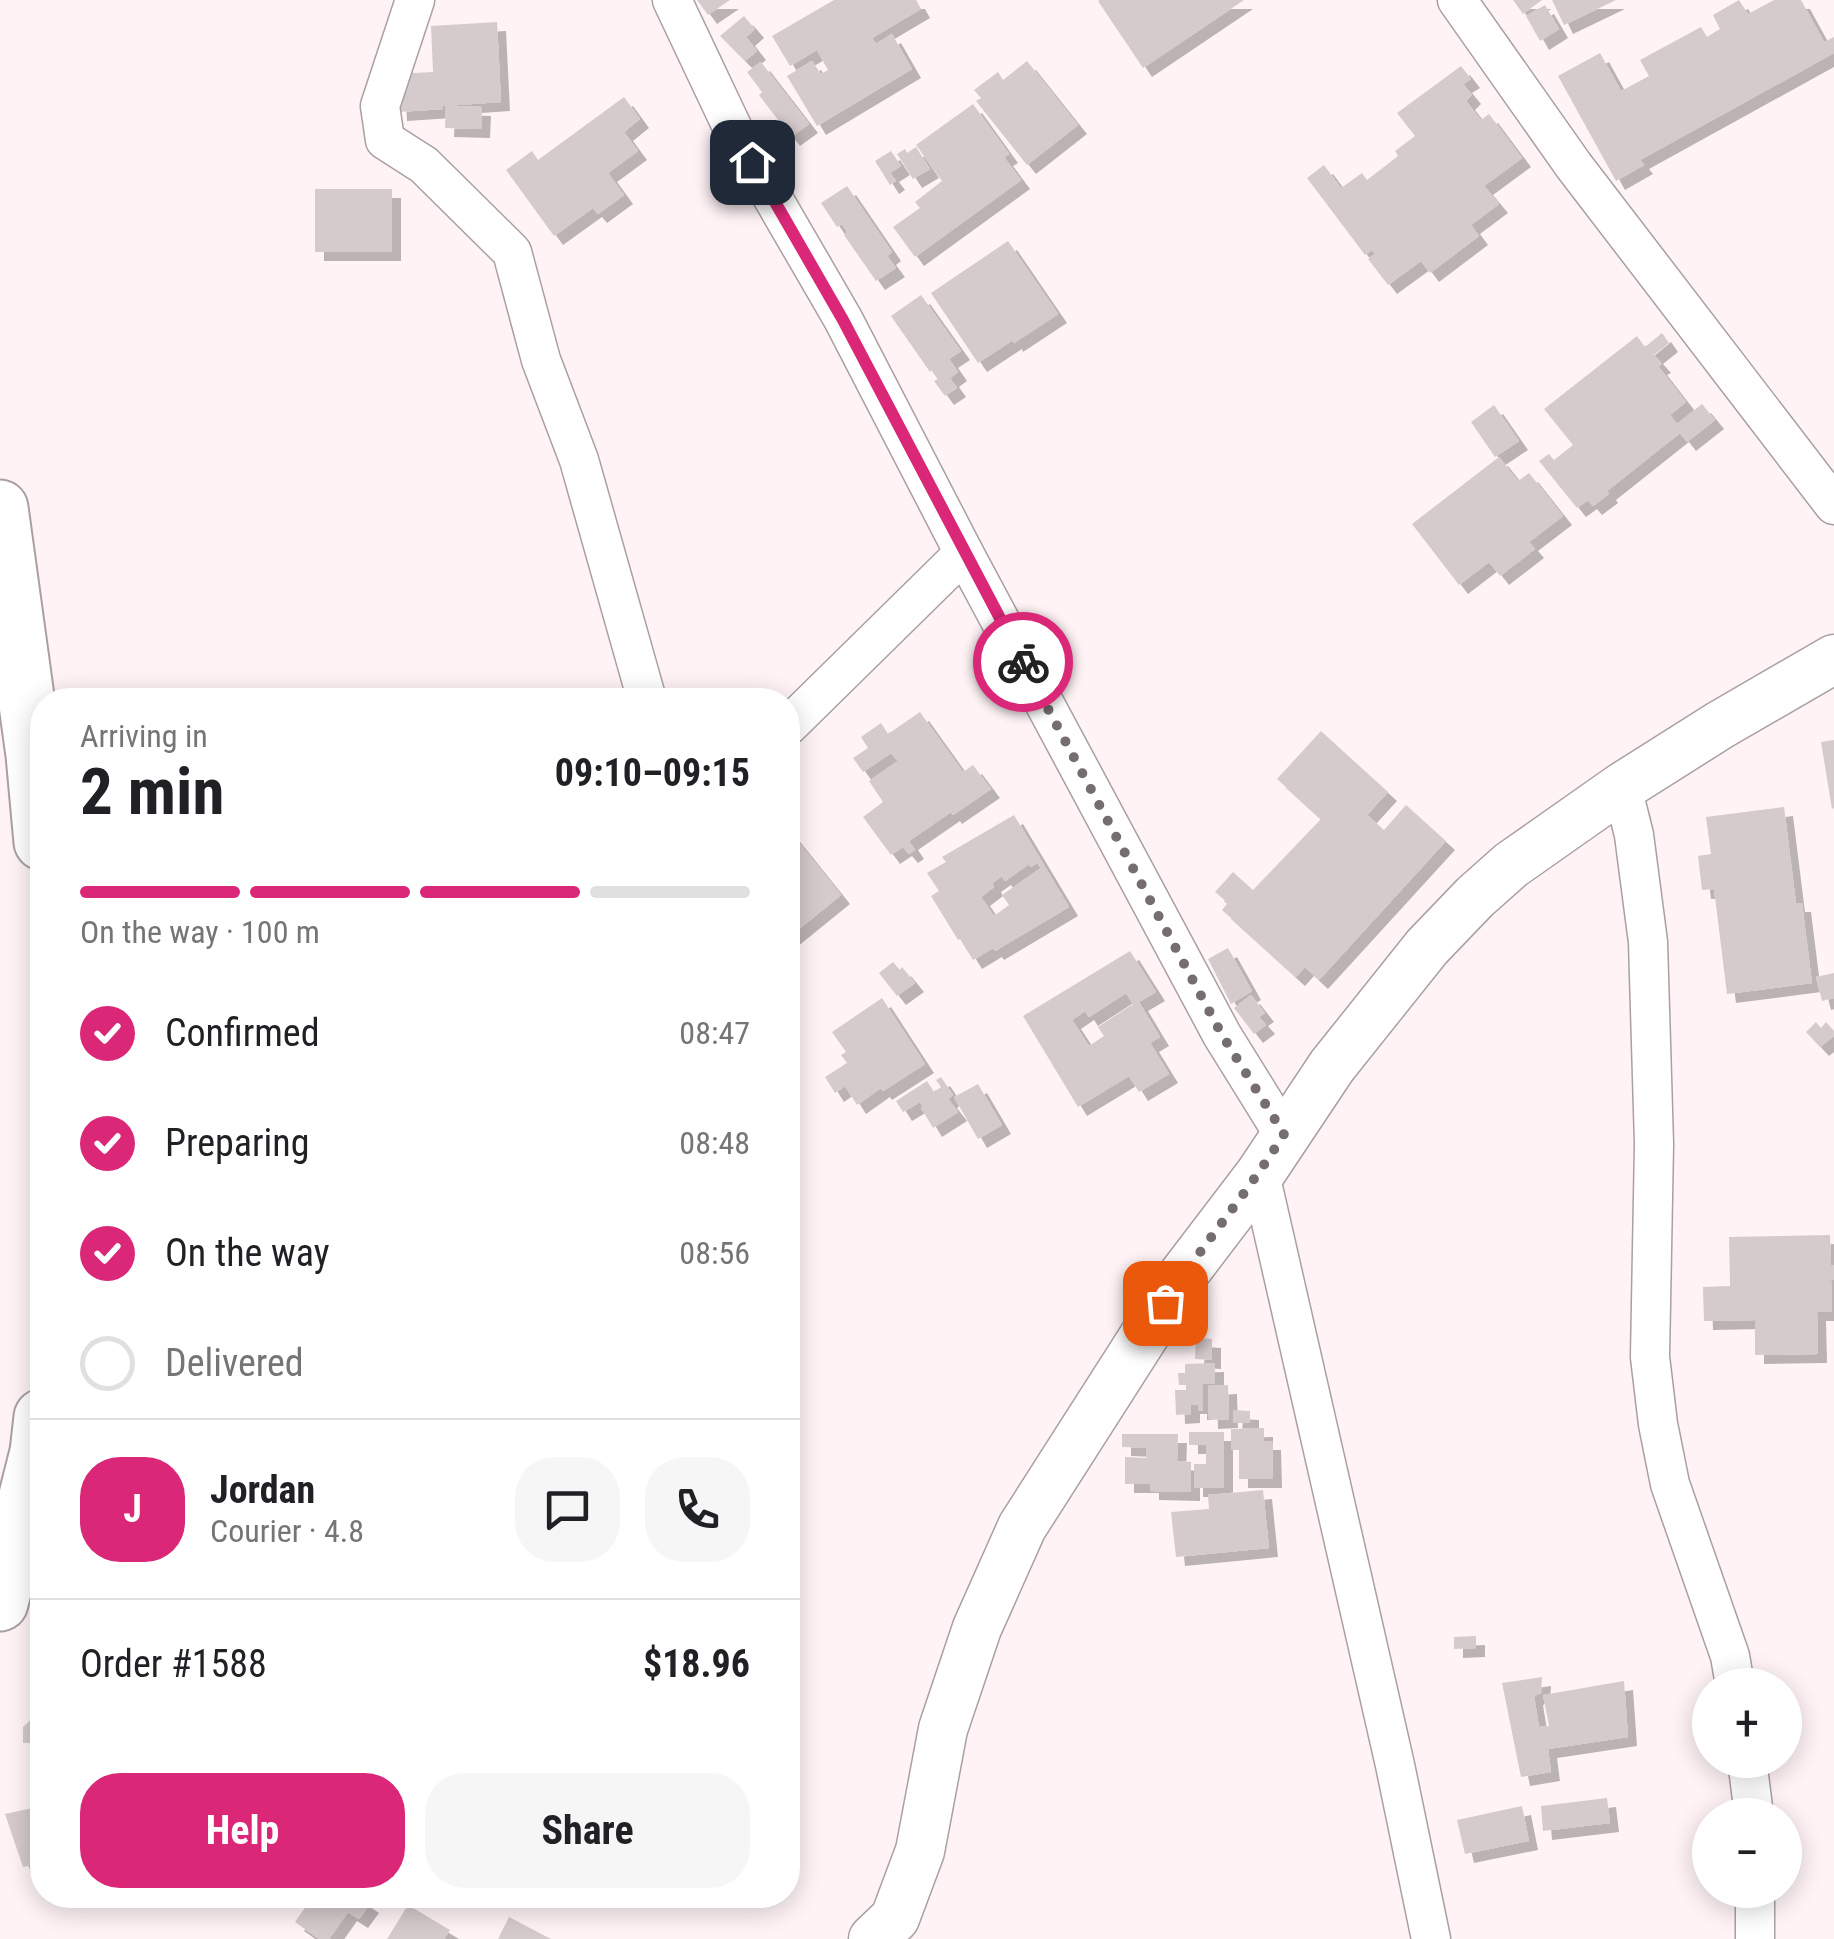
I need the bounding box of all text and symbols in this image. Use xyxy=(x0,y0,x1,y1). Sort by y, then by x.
pin xyxy=(710,120,795,205)
icon: home xyxy=(725,135,780,190)
courier xyxy=(973,612,1073,712)
icon: bike xyxy=(996,635,1051,690)
text: Arriving in xyxy=(80,717,208,755)
text: 09:10–09:15 xyxy=(555,751,750,795)
text: 2 min xyxy=(80,754,224,830)
text: On the way · 100 m xyxy=(80,913,320,951)
icon: check xyxy=(80,1006,135,1061)
text: Confirmed xyxy=(165,1011,320,1055)
text: 08:47 xyxy=(679,1014,750,1052)
icon: check xyxy=(80,1116,135,1171)
text: Preparing xyxy=(165,1121,310,1165)
text: 08:48 xyxy=(679,1124,750,1162)
icon: check xyxy=(80,1226,135,1281)
text: On the way xyxy=(165,1231,330,1275)
text: 08:56 xyxy=(679,1234,750,1272)
pin xyxy=(1123,1261,1208,1346)
icon: bag xyxy=(1138,1276,1193,1331)
text: Delivered xyxy=(165,1341,304,1385)
button: chat xyxy=(515,1457,620,1562)
button: phone xyxy=(645,1457,750,1562)
text: Jordan xyxy=(210,1468,315,1512)
text: J xyxy=(123,1487,142,1531)
text: Courier · 4.8 xyxy=(210,1512,364,1550)
text: Order #1588 xyxy=(80,1642,267,1686)
text: $18.96 xyxy=(643,1642,750,1686)
map controls xyxy=(1692,1668,1802,1908)
button: + xyxy=(1692,1668,1802,1778)
button: Help xyxy=(80,1773,405,1888)
button: Share xyxy=(425,1773,750,1888)
button: − xyxy=(1692,1798,1802,1908)

